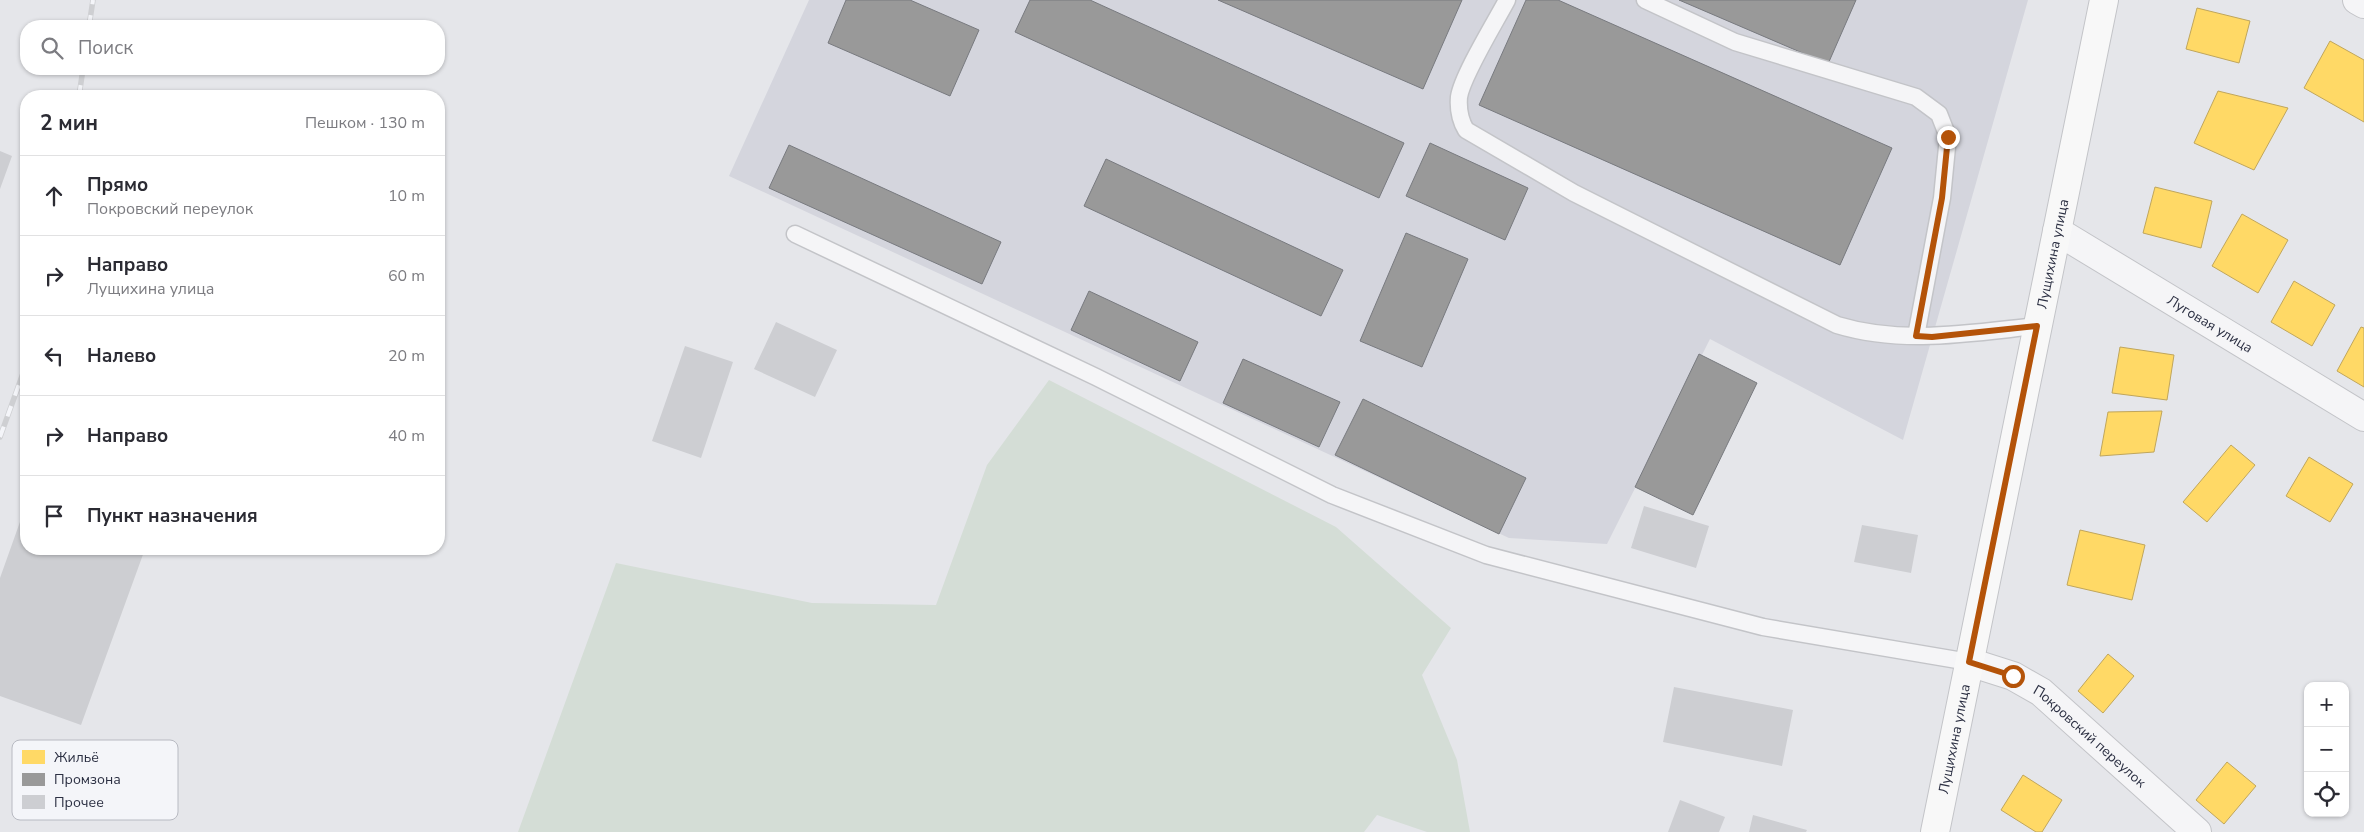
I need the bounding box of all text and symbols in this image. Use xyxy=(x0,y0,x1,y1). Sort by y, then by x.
search box xyxy=(20,20,445,75)
icon: search xyxy=(38,34,66,62)
text: Поиск xyxy=(78,35,133,61)
text: 2 мин xyxy=(40,109,98,137)
text: Пешком · 130 m xyxy=(305,112,425,134)
route end xyxy=(1937,126,1960,149)
text: Прямо xyxy=(87,172,148,198)
icon: ahead xyxy=(40,182,68,210)
text: 10 m xyxy=(388,185,425,207)
street label: Лущихина улица xyxy=(2033,197,2073,310)
text: Покровский переулок xyxy=(87,198,253,220)
text: Направо xyxy=(87,252,168,278)
icon: right xyxy=(40,262,68,290)
text: 60 m xyxy=(388,265,425,287)
text: Лущихина улица xyxy=(87,278,214,300)
street label: Луговая улица xyxy=(2163,291,2256,357)
icon: left xyxy=(40,342,68,370)
text: Налево xyxy=(87,343,156,369)
text: 20 m xyxy=(388,345,425,367)
icon: right xyxy=(40,422,68,450)
text: Направо xyxy=(87,423,168,449)
text: 40 m xyxy=(388,425,425,447)
icon: arrive xyxy=(40,502,68,530)
text: Пункт назначения xyxy=(87,503,258,529)
route start xyxy=(2002,665,2025,688)
street label: Покровский переулок xyxy=(2030,681,2150,792)
street label: Лущихина улица xyxy=(1934,682,1975,796)
map controls xyxy=(2304,682,2349,817)
button: + xyxy=(2304,682,2349,727)
button: − xyxy=(2304,727,2349,772)
legend xyxy=(12,740,178,820)
text: Жильё xyxy=(54,748,99,767)
text: Промзона xyxy=(54,770,121,789)
button: locate xyxy=(2304,772,2349,817)
text: Прочее xyxy=(54,793,104,812)

